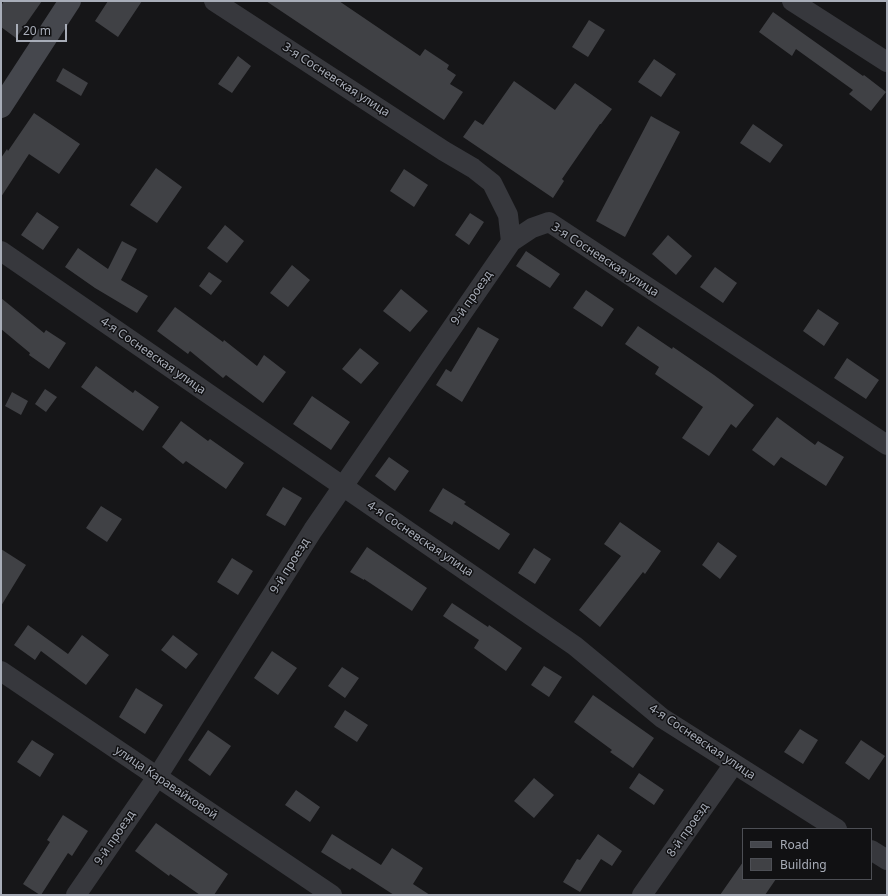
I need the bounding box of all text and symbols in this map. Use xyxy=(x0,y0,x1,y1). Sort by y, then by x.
scale bar xyxy=(18,16,69,42)
text: 20 m xyxy=(23,22,51,39)
street label: 3-я Сосневская улица xyxy=(280,40,392,120)
street label: 3-я Сосневская улица xyxy=(549,220,661,300)
street label: 9-й проезд xyxy=(448,268,496,328)
street label: 4-я Сосневская улица xyxy=(98,314,208,398)
street label: 4-я Сосневская улица xyxy=(364,498,476,580)
street label: 9-й проезд xyxy=(267,536,313,596)
street label: 4-я Сосневская улица xyxy=(646,701,758,783)
street label: улица Каравайковой xyxy=(112,743,220,823)
street label: 8-й проезд xyxy=(664,800,712,860)
street label: 9-й проезд xyxy=(91,808,139,868)
legend xyxy=(742,828,872,880)
text: Road xyxy=(780,836,809,853)
text: Building xyxy=(780,856,827,873)

